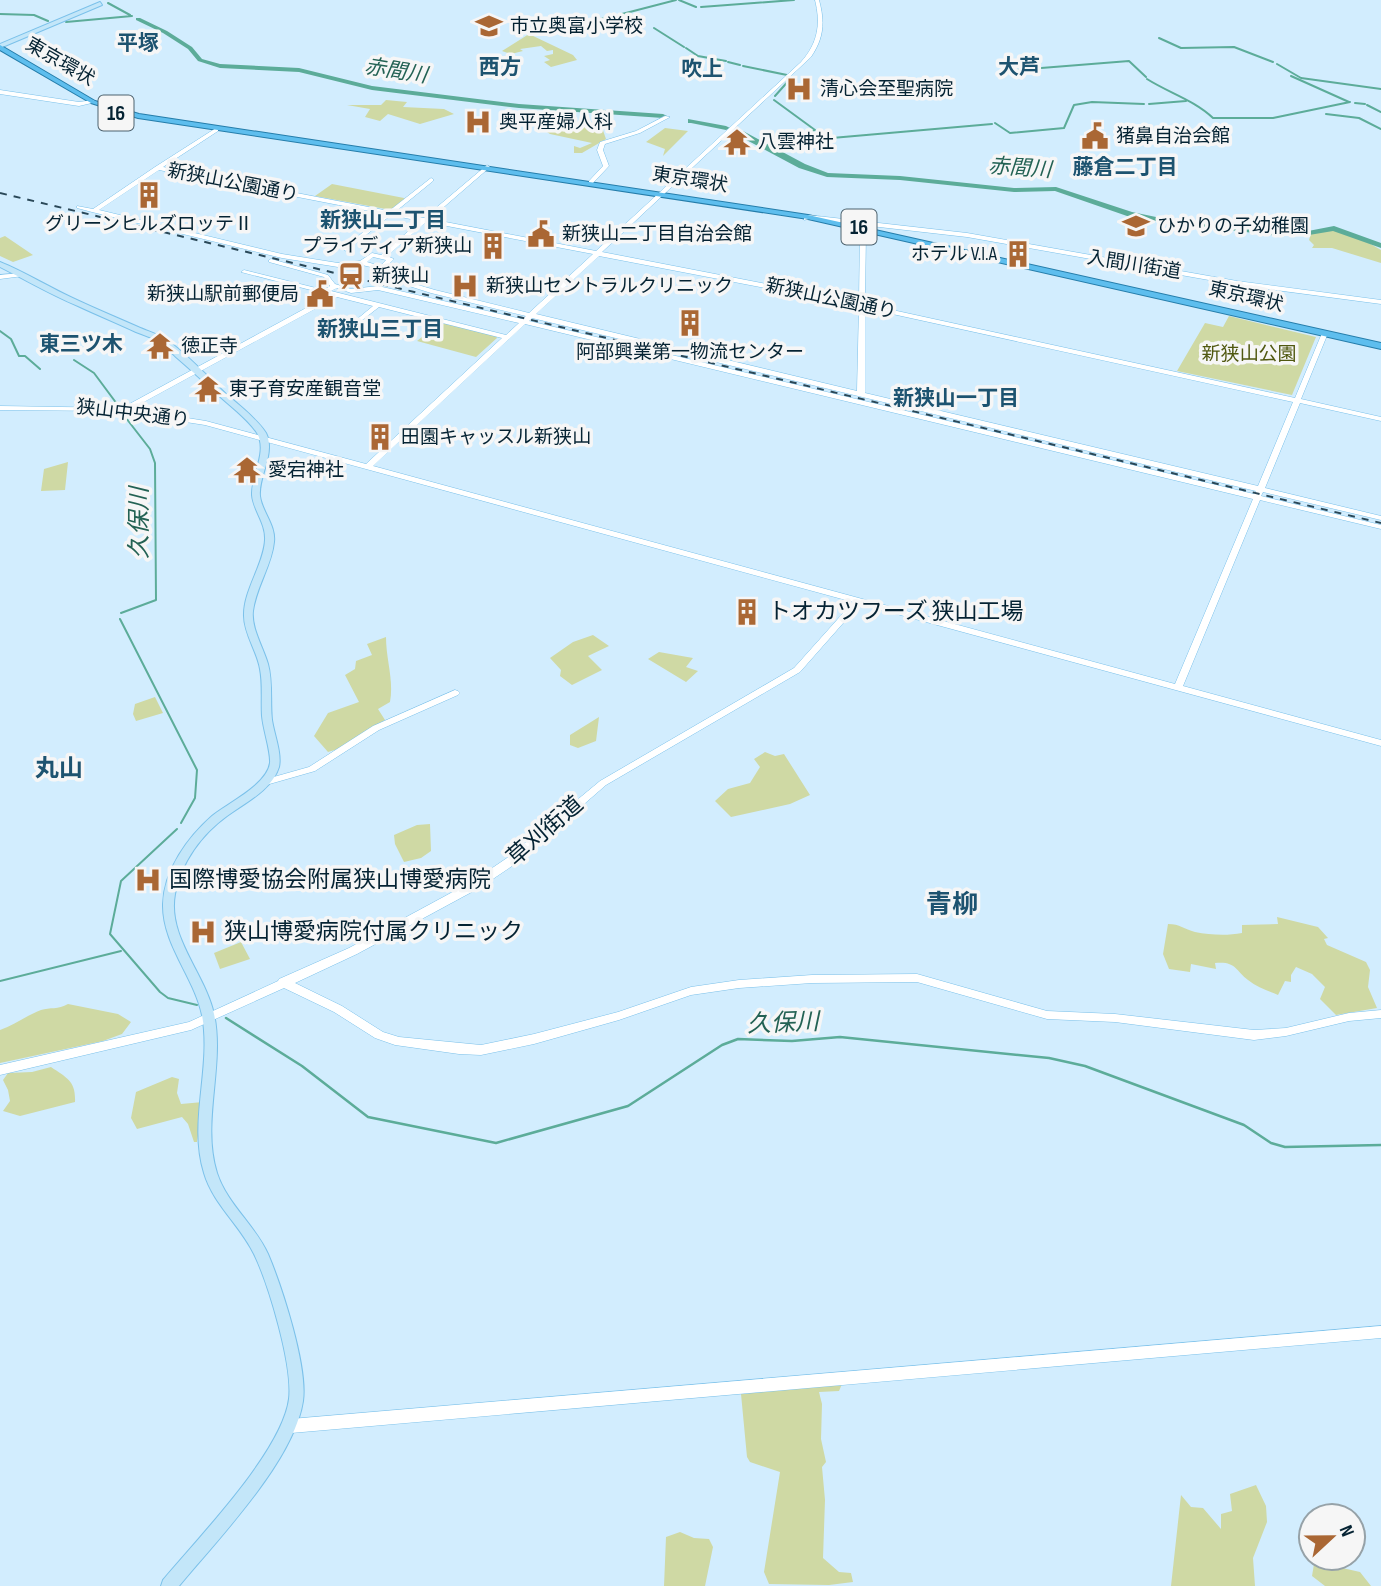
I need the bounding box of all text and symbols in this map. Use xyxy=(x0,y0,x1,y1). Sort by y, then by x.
school or university icon: 市立奥富小学校 xyxy=(474,11,504,41)
place label: 市立奥富小学校 xyxy=(510,15,643,38)
district label: 平塚 xyxy=(117,31,159,56)
street label: 東京環状 xyxy=(21,33,99,91)
water label: 赤間川 xyxy=(363,54,431,89)
district label: 西方 xyxy=(479,55,521,80)
district label: 大芦 xyxy=(998,55,1040,80)
district label: 吹上 xyxy=(681,57,723,82)
hospital icon: 清心会至聖病院 xyxy=(784,74,814,104)
place label: 清心会至聖病院 xyxy=(820,78,953,101)
road number: 16 xyxy=(99,96,134,130)
hospital icon: 奥平産婦人科 xyxy=(463,107,493,137)
place label: 奥平産婦人科 xyxy=(499,111,613,134)
public building icon: 猪鼻自治会館 xyxy=(1080,121,1110,151)
place label: 猪鼻自治会館 xyxy=(1116,125,1230,148)
temple icon: 八雲神社 xyxy=(722,127,752,157)
place label: 八雲神社 xyxy=(758,131,834,154)
water label: 赤間川 xyxy=(988,153,1054,183)
district label: 藤倉二丁目 xyxy=(1073,155,1178,180)
street label: 新狭山公園通り xyxy=(166,159,300,207)
street label: 東京環状 xyxy=(651,163,729,197)
building icon: グリーンヒルズロッテⅡ xyxy=(134,180,164,210)
district label: 新狭山二丁目 xyxy=(320,208,446,233)
road number: 16 xyxy=(842,210,876,244)
school or university icon: ひかりの子幼稚園 xyxy=(1121,211,1151,241)
place label: グリーンヒルズロッテⅡ xyxy=(45,213,253,236)
place label: ひかりの子幼稚園 xyxy=(1157,215,1309,238)
public building icon: 新狭山二丁目自治会館 xyxy=(526,219,556,249)
place label: 新狭山二丁目自治会館 xyxy=(562,223,752,246)
building icon: プライディア新狭山 xyxy=(478,231,508,261)
place label: プライディア新狭山 xyxy=(302,235,472,258)
building icon: ホテル V.I.A xyxy=(1003,239,1033,269)
place label: ホテル V.I.A xyxy=(911,243,998,266)
street label: 入間川街道 xyxy=(1085,246,1183,284)
station icon: 新狭山 xyxy=(336,261,366,291)
place label: 新狭山 xyxy=(372,265,429,288)
hospital icon: 新狭山セントラルクリニック xyxy=(450,271,480,301)
street label: 新狭山公園通り xyxy=(764,274,898,324)
place label: 新狭山セントラルクリニック xyxy=(486,275,733,298)
street label: 東京環状 xyxy=(1206,277,1286,317)
public building icon: 新狭山駅前郵便局 xyxy=(305,279,335,309)
place label: 新狭山駅前郵便局 xyxy=(147,283,299,306)
building icon: 阿部興業第一物流センター xyxy=(675,308,705,338)
district label: 新狭山三丁目 xyxy=(317,317,443,342)
temple icon: 徳正寺 xyxy=(145,331,175,361)
district label: 東三ツ木 xyxy=(39,332,123,357)
place label: 徳正寺 xyxy=(181,335,238,358)
place label: 阿部興業第一物流センター xyxy=(576,341,804,364)
park label: 新狭山公園 xyxy=(1201,343,1297,366)
temple icon: 東子育安産観音堂 xyxy=(193,374,223,404)
place label: 東子育安産観音堂 xyxy=(229,378,381,401)
district label: 新狭山一丁目 xyxy=(893,386,1019,411)
street label: 狭山中央通り xyxy=(75,396,191,432)
building icon: 田園キャッスル新狭山 xyxy=(365,422,395,452)
place label: 田園キャッスル新狭山 xyxy=(401,426,591,449)
temple icon: 愛宕神社 xyxy=(232,455,262,485)
place label: 愛宕神社 xyxy=(268,459,344,482)
water label: 久保川 xyxy=(125,484,154,559)
building icon: トオカツフーズ 狭山工場 xyxy=(732,597,762,627)
place label: トオカツフーズ 狭山工場 xyxy=(768,598,1024,626)
district label: 丸山 xyxy=(35,754,83,783)
street label: 草刈街道 xyxy=(501,790,589,872)
hospital icon: 国際博愛協会附属狭山博愛病院 xyxy=(133,865,163,895)
place label: 国際博愛協会附属狭山博愛病院 xyxy=(169,866,491,894)
district label: 青柳 xyxy=(926,890,978,921)
hospital icon: 狭山博愛病院付属クリニック xyxy=(188,917,218,947)
place label: 狭山博愛病院付属クリニック xyxy=(224,918,523,946)
water label: 久保川 xyxy=(747,1007,822,1039)
north arrow xyxy=(1297,1502,1367,1572)
text: N xyxy=(1334,1522,1359,1540)

